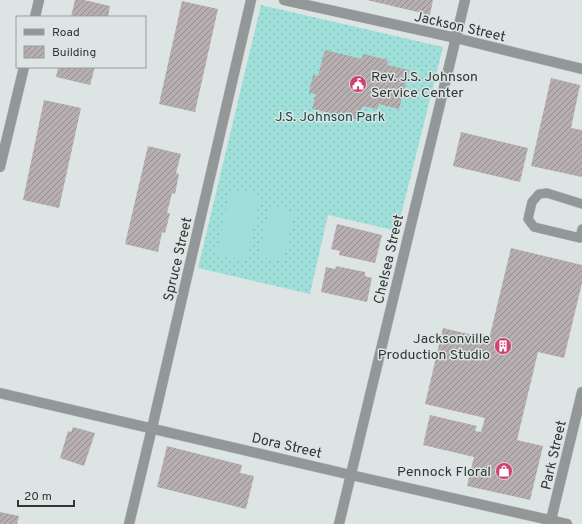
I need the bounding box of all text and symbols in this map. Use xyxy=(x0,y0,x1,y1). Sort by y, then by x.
street label: Jackson Street xyxy=(412,9,507,46)
legend xyxy=(16,16,146,68)
text: Road xyxy=(52,25,80,41)
text: Building xyxy=(52,45,96,61)
place label: Rev. J.S. Johnson Service Center xyxy=(371,69,478,102)
public building icon: Rev. J.S. Johnson Service Center xyxy=(348,74,368,94)
park label: J.S. Johnson Park xyxy=(275,109,385,126)
street label: Chelsea Street xyxy=(371,213,408,306)
street label: Spruce Street xyxy=(161,216,196,303)
place label: Jacksonville Production Studio xyxy=(378,331,490,364)
building icon: Jacksonville Production Studio xyxy=(493,336,513,356)
street label: Park Street xyxy=(538,419,571,492)
street label: Dora Street xyxy=(250,430,323,463)
shop icon: Pennock Floral xyxy=(494,461,514,481)
place label: Pennock Floral xyxy=(397,464,491,481)
scale bar xyxy=(18,482,74,508)
text: 20 m xyxy=(24,489,52,505)

